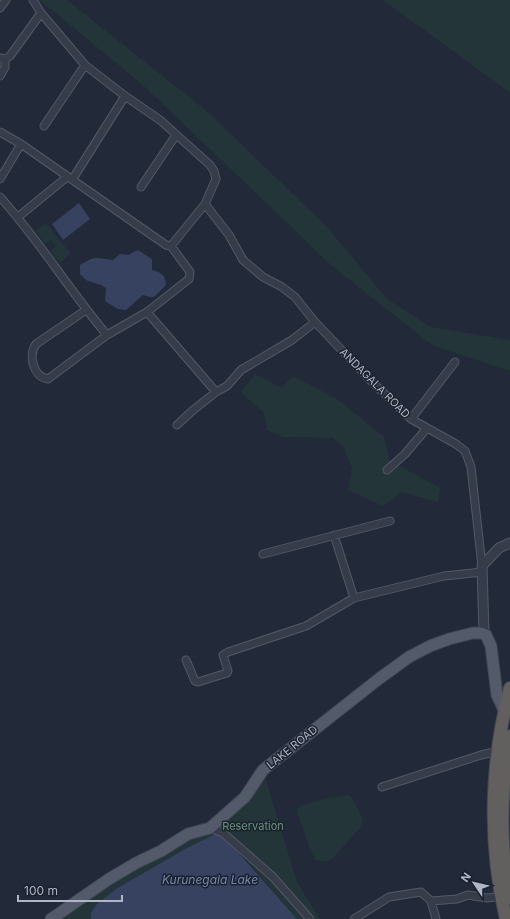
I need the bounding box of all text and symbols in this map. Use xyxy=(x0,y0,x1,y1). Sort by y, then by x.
street label: ANDAGALA ROAD xyxy=(337,345,413,421)
street label: LAKE ROAD xyxy=(264,722,320,772)
park label: Reservation xyxy=(222,819,284,833)
north arrow xyxy=(454,863,494,903)
text: N xyxy=(458,870,474,885)
water label: Kurunegala Lake xyxy=(162,872,258,887)
scale bar xyxy=(18,877,122,903)
text: 100 m xyxy=(24,883,58,898)

